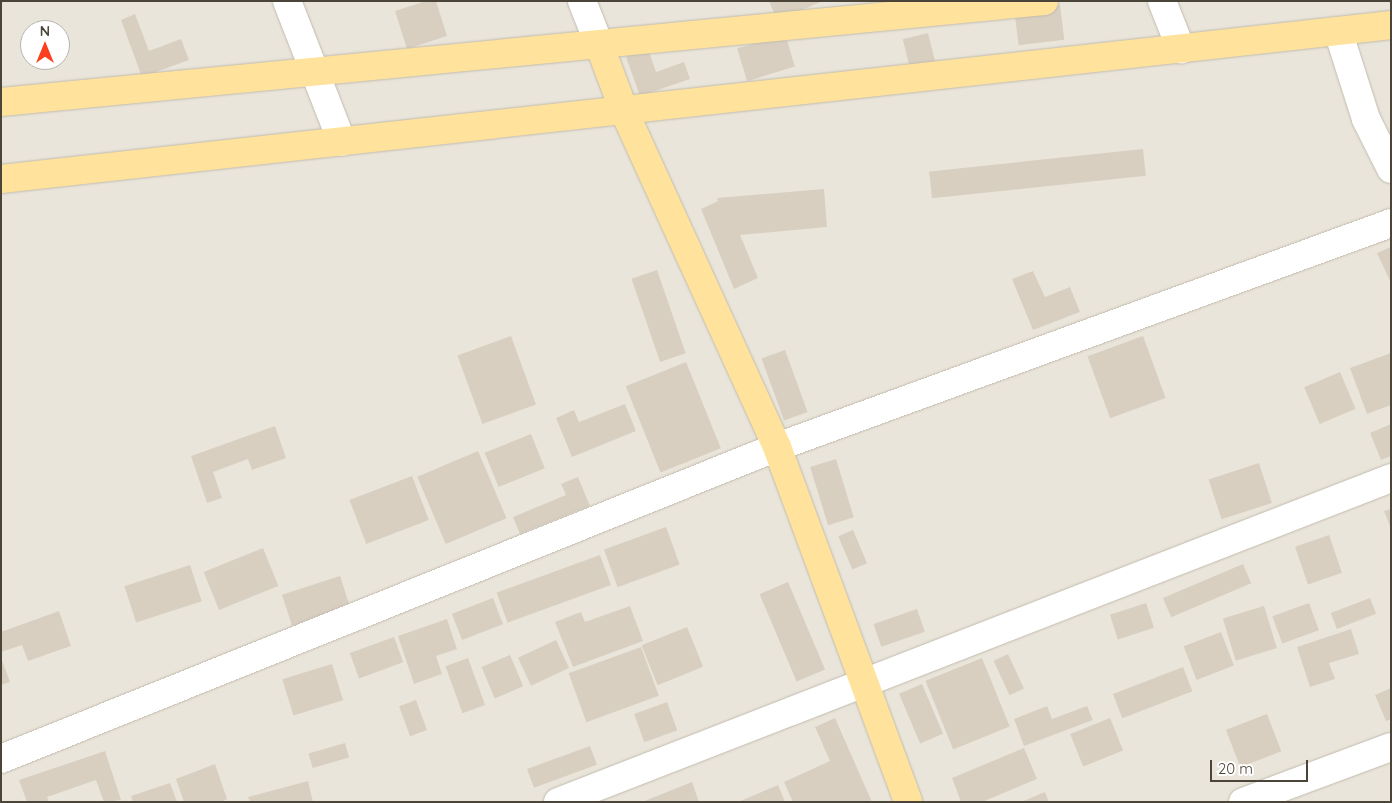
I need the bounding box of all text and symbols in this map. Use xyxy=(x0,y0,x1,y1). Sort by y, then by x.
north arrow xyxy=(20,20,70,70)
text: N xyxy=(40,22,50,40)
scale bar xyxy=(1212,750,1310,782)
text: 20 m xyxy=(1218,759,1253,778)

